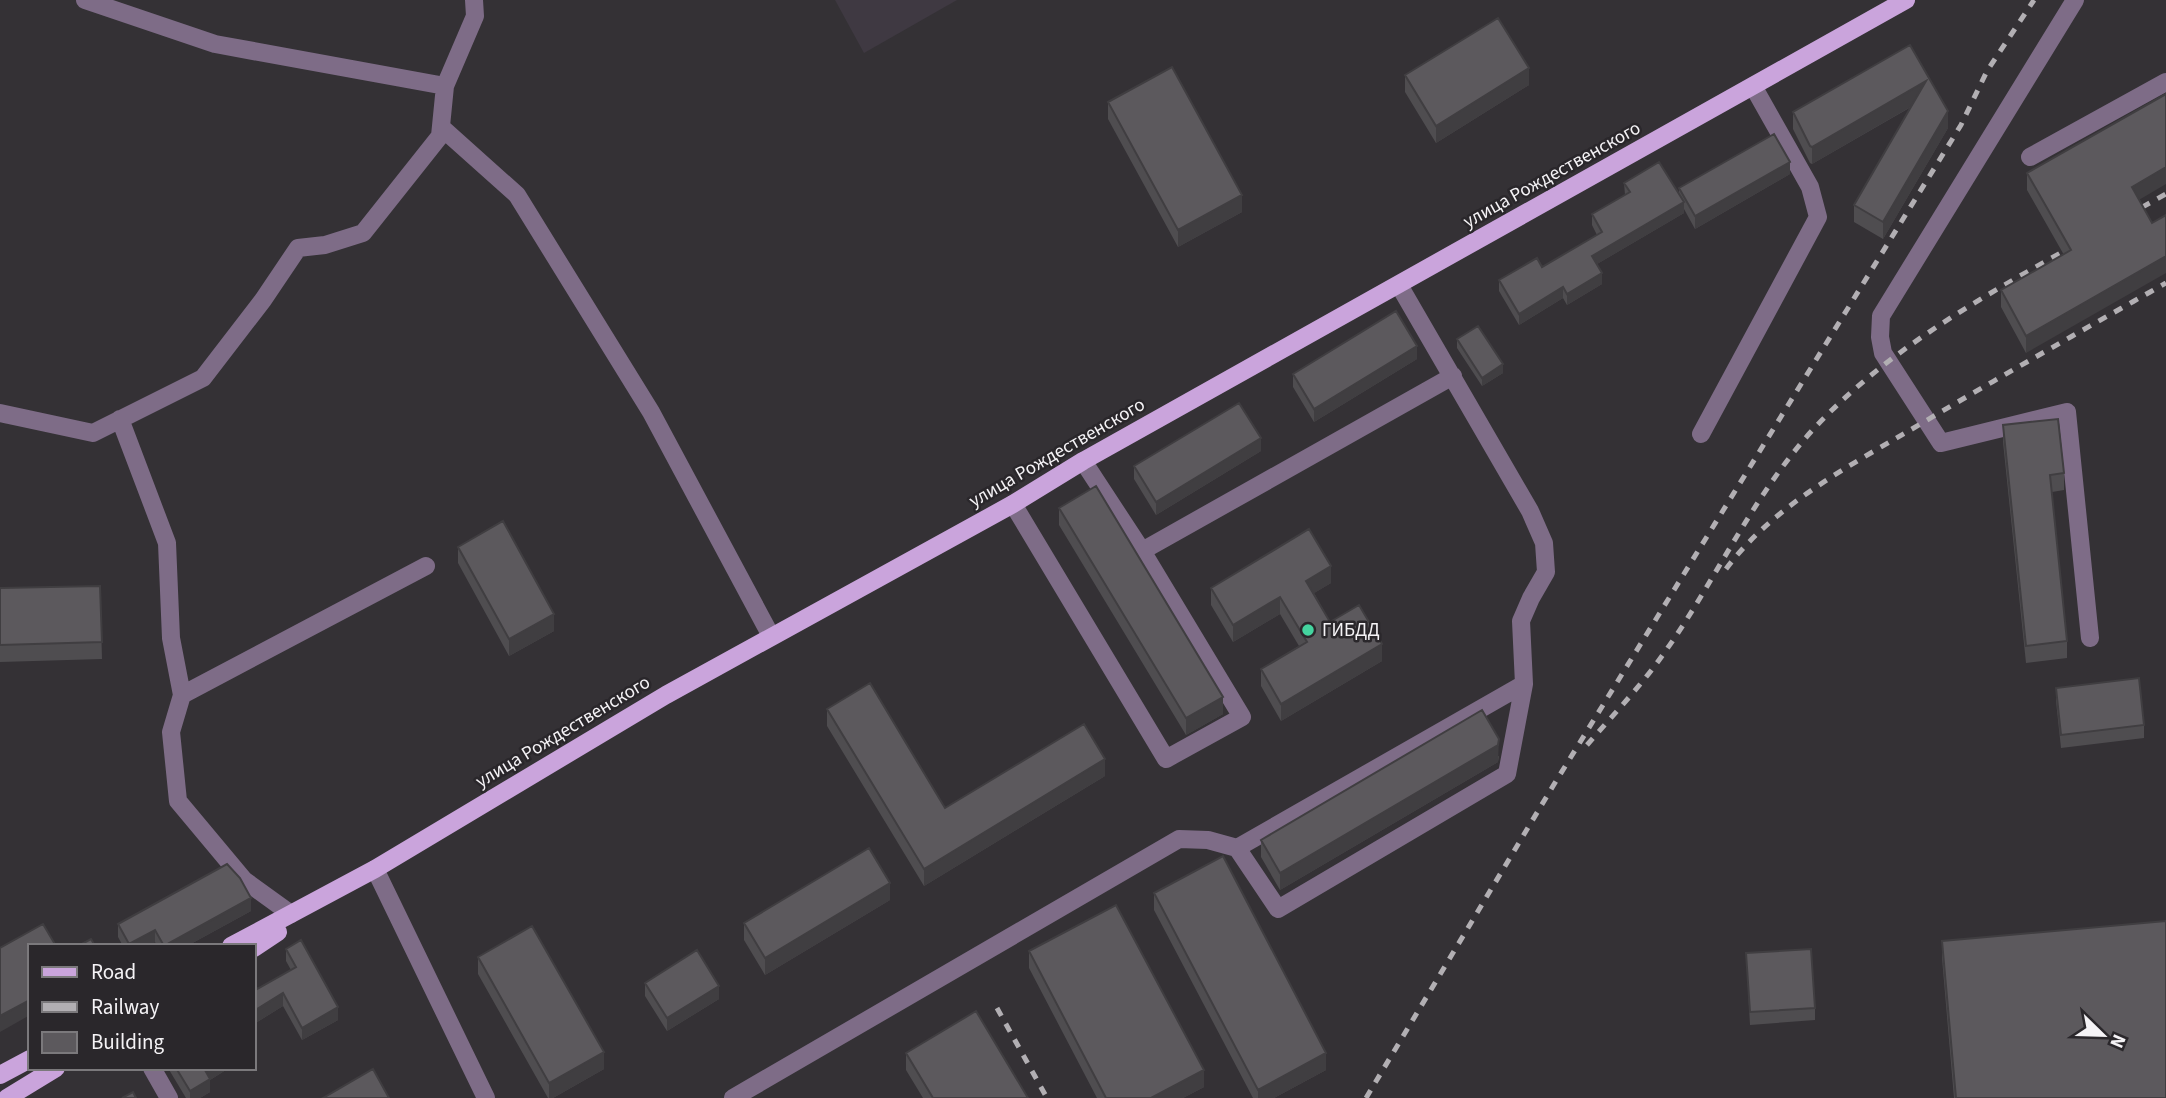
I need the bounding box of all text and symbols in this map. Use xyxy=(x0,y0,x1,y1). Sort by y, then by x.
street label: улица Рождественского xyxy=(1458,115,1646,235)
street label: улица Рождественского xyxy=(964,391,1150,515)
place label: ГИБДД xyxy=(1322,617,1380,644)
marker: ГИБДД xyxy=(1300,622,1316,638)
street label: улица Рождественского xyxy=(471,669,655,795)
legend xyxy=(28,944,256,1070)
text: Road xyxy=(91,957,136,987)
text: Railway xyxy=(91,992,159,1022)
north arrow xyxy=(2068,1000,2138,1070)
text: Building xyxy=(91,1027,165,1057)
text: N xyxy=(2102,1030,2132,1052)

